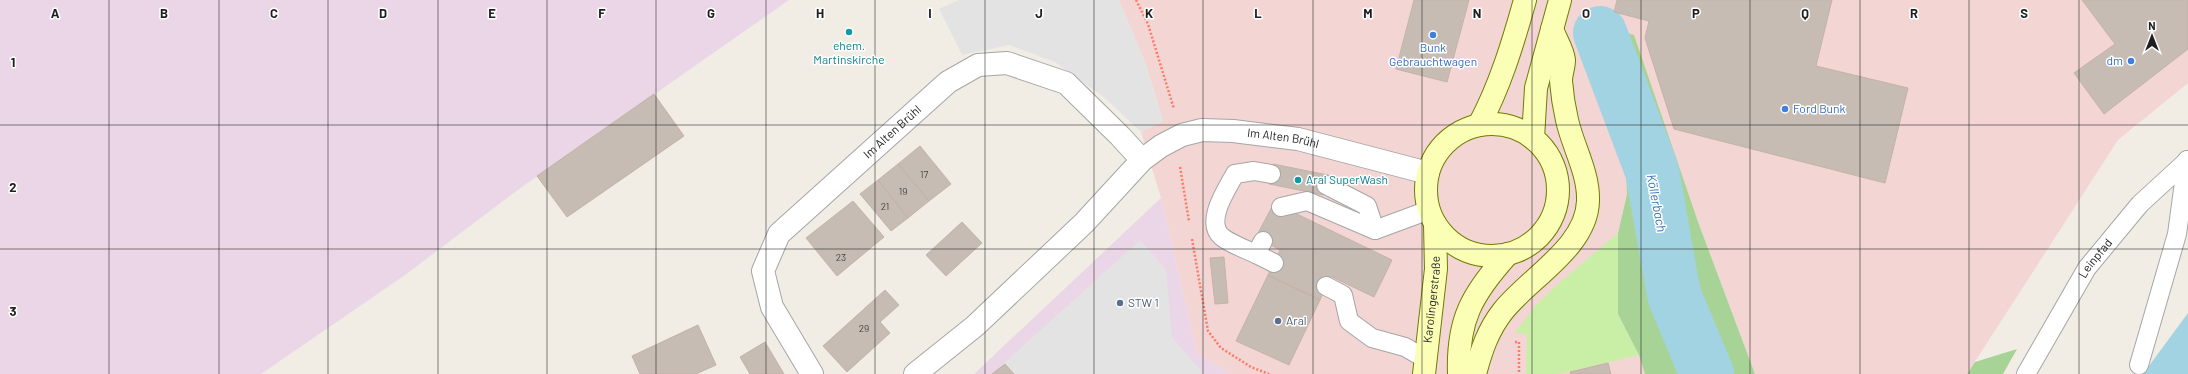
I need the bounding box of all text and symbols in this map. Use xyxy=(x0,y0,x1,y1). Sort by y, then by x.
text: A xyxy=(51,5,60,21)
text: B xyxy=(160,5,168,21)
text: C xyxy=(270,5,278,21)
text: D xyxy=(379,5,387,21)
text: E xyxy=(488,5,496,21)
text: F xyxy=(598,5,606,21)
text: G xyxy=(707,5,715,21)
text: H xyxy=(816,5,824,21)
text: I xyxy=(928,5,932,21)
text: J xyxy=(1035,5,1043,21)
text: K xyxy=(1145,5,1153,21)
text: L xyxy=(1254,5,1262,21)
text: M xyxy=(1363,5,1373,21)
text: N xyxy=(1473,5,1481,21)
text: O xyxy=(1582,5,1590,21)
text: P xyxy=(1692,5,1700,21)
text: Q xyxy=(1801,5,1809,21)
text: R xyxy=(1910,5,1918,21)
text: S xyxy=(2020,5,2028,21)
north arrow xyxy=(2132,16,2172,56)
text: N xyxy=(2148,19,2156,32)
marker: ehem. Martinskirche xyxy=(844,27,854,37)
marker: Bunk Gebrauchtwagen xyxy=(1428,30,1438,40)
place label: ehem. Martinskirche xyxy=(813,38,885,66)
place label: Bunk Gebrauchtwagen xyxy=(1389,40,1477,68)
place label: dm xyxy=(2107,53,2123,67)
text: 1 xyxy=(11,54,15,70)
marker: dm xyxy=(2126,56,2136,66)
place label: Ford Bunk xyxy=(1793,101,1845,115)
street label: Im Alten Brühl xyxy=(860,102,923,161)
marker: Ford Bunk xyxy=(1780,104,1790,114)
street label: Im Alten Brühl xyxy=(1246,125,1321,150)
house number: 17 xyxy=(920,168,928,180)
place label: Aral SuperWash xyxy=(1306,172,1388,186)
water label: Köllerbach xyxy=(1644,173,1670,233)
marker: Aral SuperWash xyxy=(1293,175,1303,185)
text: 2 xyxy=(9,179,17,195)
house number: 19 xyxy=(899,185,907,197)
house number: 21 xyxy=(881,200,889,212)
street label: Leinpfad xyxy=(2075,235,2114,280)
house number: 23 xyxy=(836,251,846,263)
street label: Karolingerstraße xyxy=(1420,256,1442,344)
place label: STW 1 xyxy=(1128,295,1159,309)
marker: STW 1 xyxy=(1115,298,1125,308)
text: 3 xyxy=(9,303,17,319)
place label: Aral xyxy=(1286,313,1307,327)
marker: Aral xyxy=(1273,316,1283,326)
house number: 29 xyxy=(859,322,869,334)

